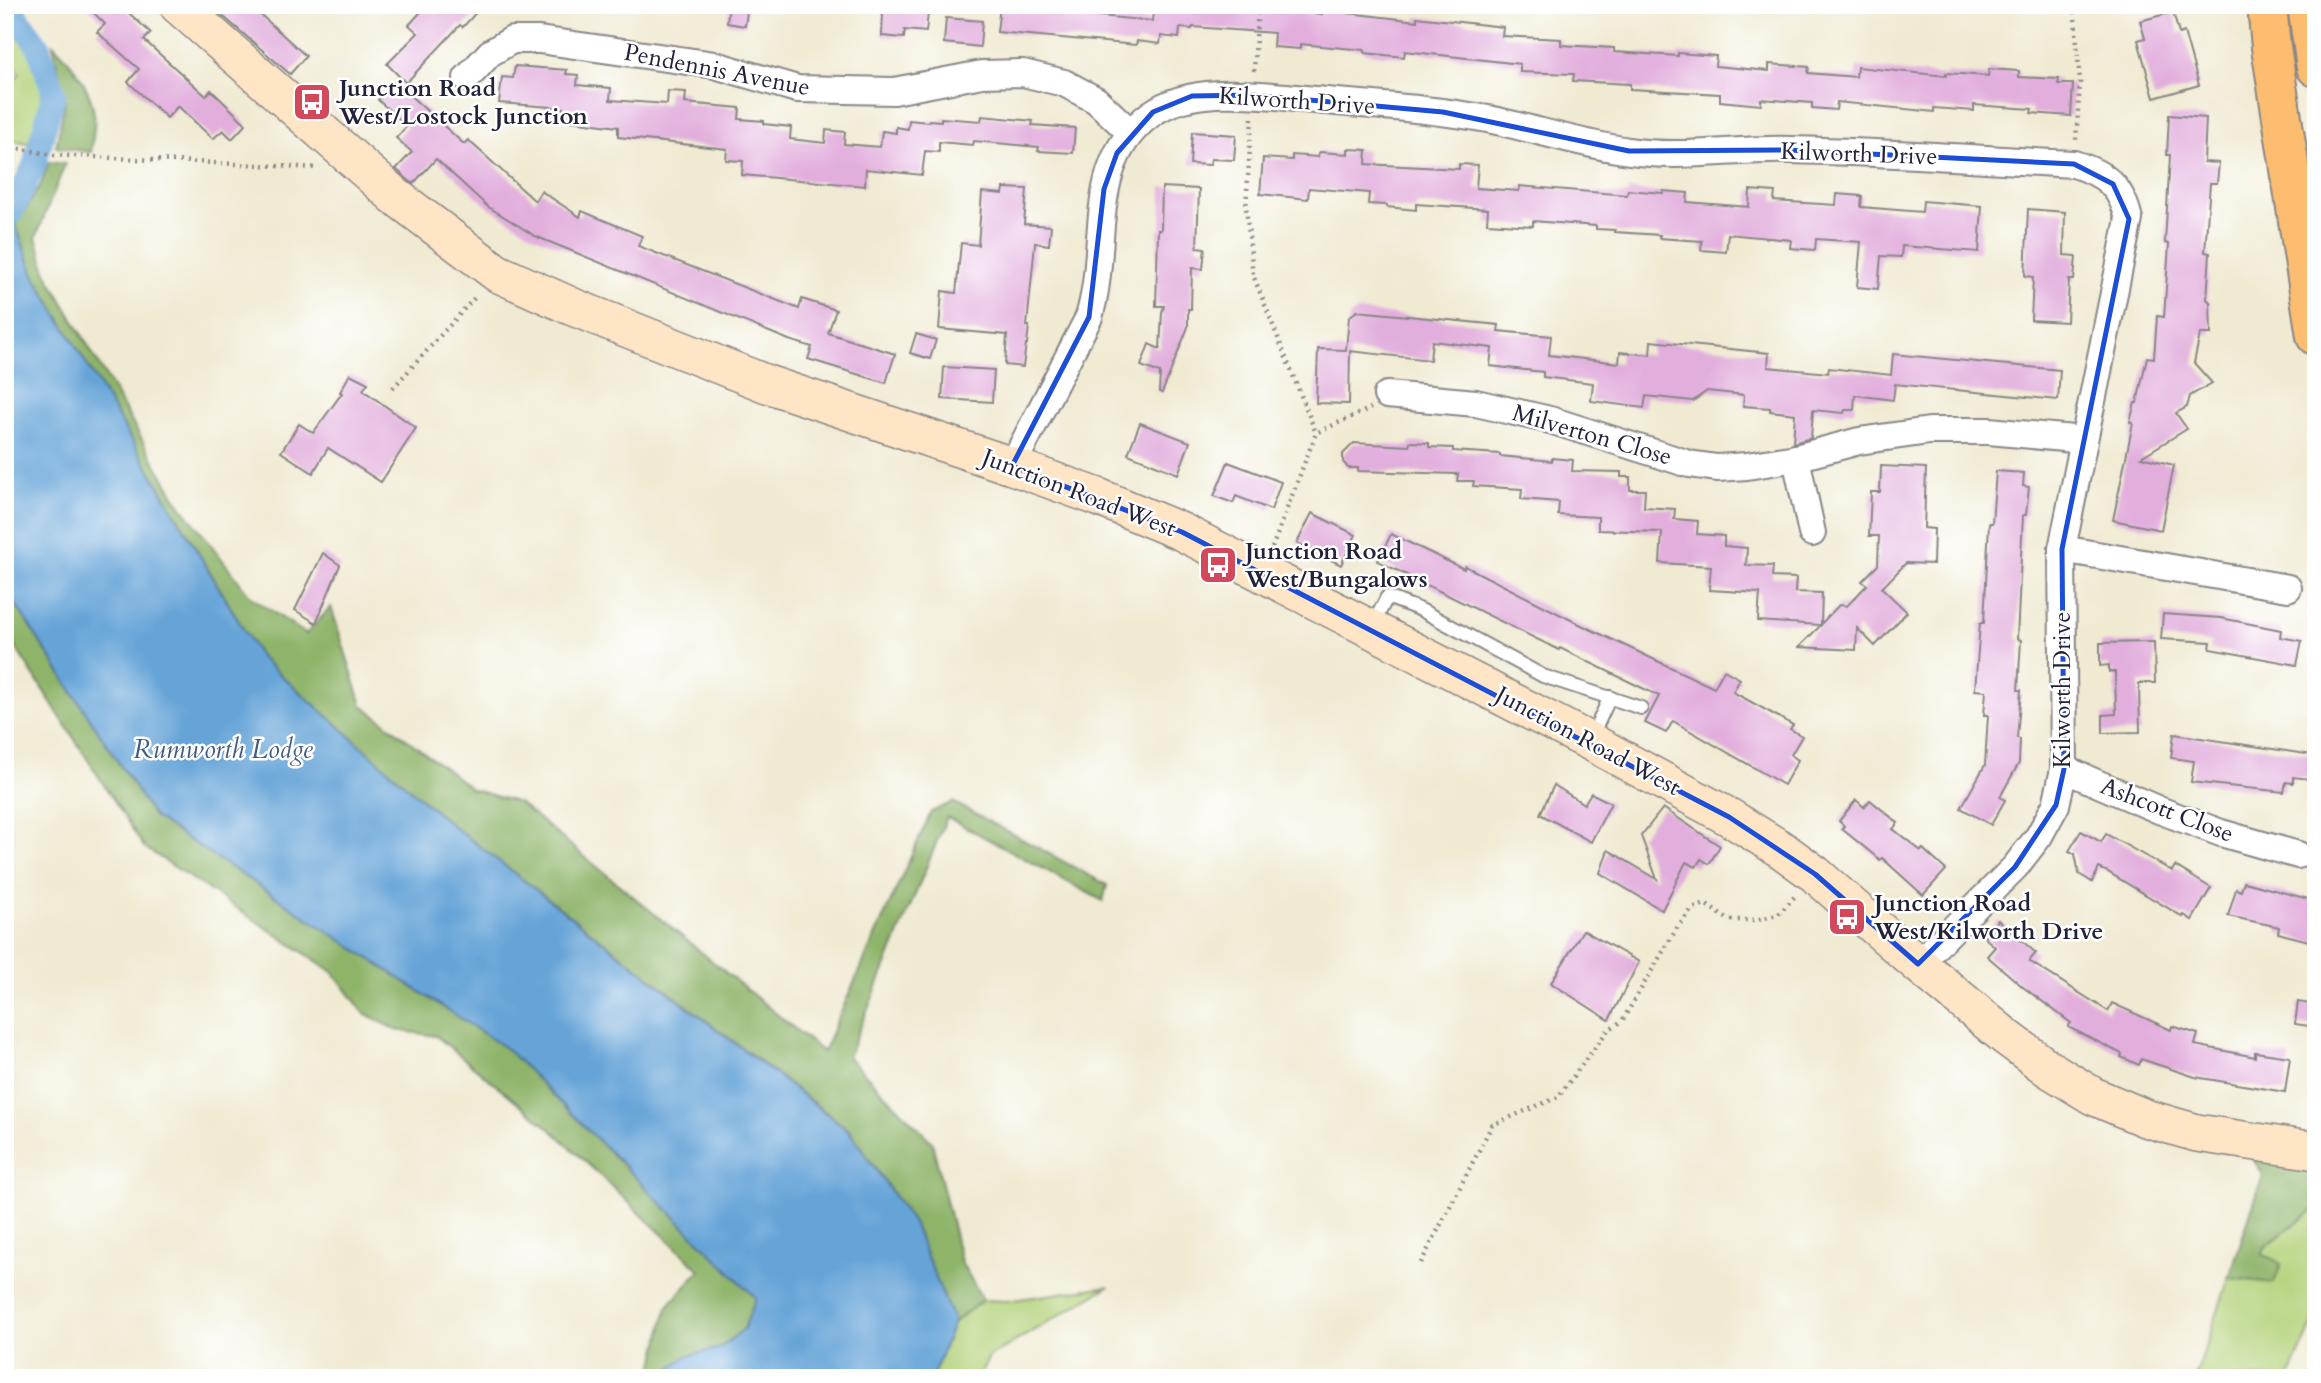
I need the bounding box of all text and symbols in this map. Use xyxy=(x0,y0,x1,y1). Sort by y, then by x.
street label: Pendennis Avenue xyxy=(621,36,813,104)
place label: Junction Road West/Lostock Junction xyxy=(336,72,588,133)
street label: Kilworth Drive xyxy=(1218,79,1376,123)
bus stop icon: Junction Road West/Lostock Junction xyxy=(291,81,333,123)
street label: Kilworth Drive xyxy=(1780,135,1938,173)
street label: Milverton Close xyxy=(1509,397,1675,473)
street label: Junction Road West xyxy=(974,440,1181,545)
place label: Junction Road West/Bungalows xyxy=(1242,535,1428,596)
bus stop icon: Junction Road West/Bungalows xyxy=(1197,544,1239,586)
street label: Kilworth Drive xyxy=(2046,612,2079,768)
street label: Junction Road West xyxy=(1487,677,1687,804)
water label: Rumworth Lodge xyxy=(133,732,314,767)
street label: Ashcott Close xyxy=(2096,769,2238,851)
place label: Junction Road West/Kilworth Drive xyxy=(1871,887,2103,948)
bus stop icon: Junction Road West/Kilworth Drive xyxy=(1826,896,1868,938)

